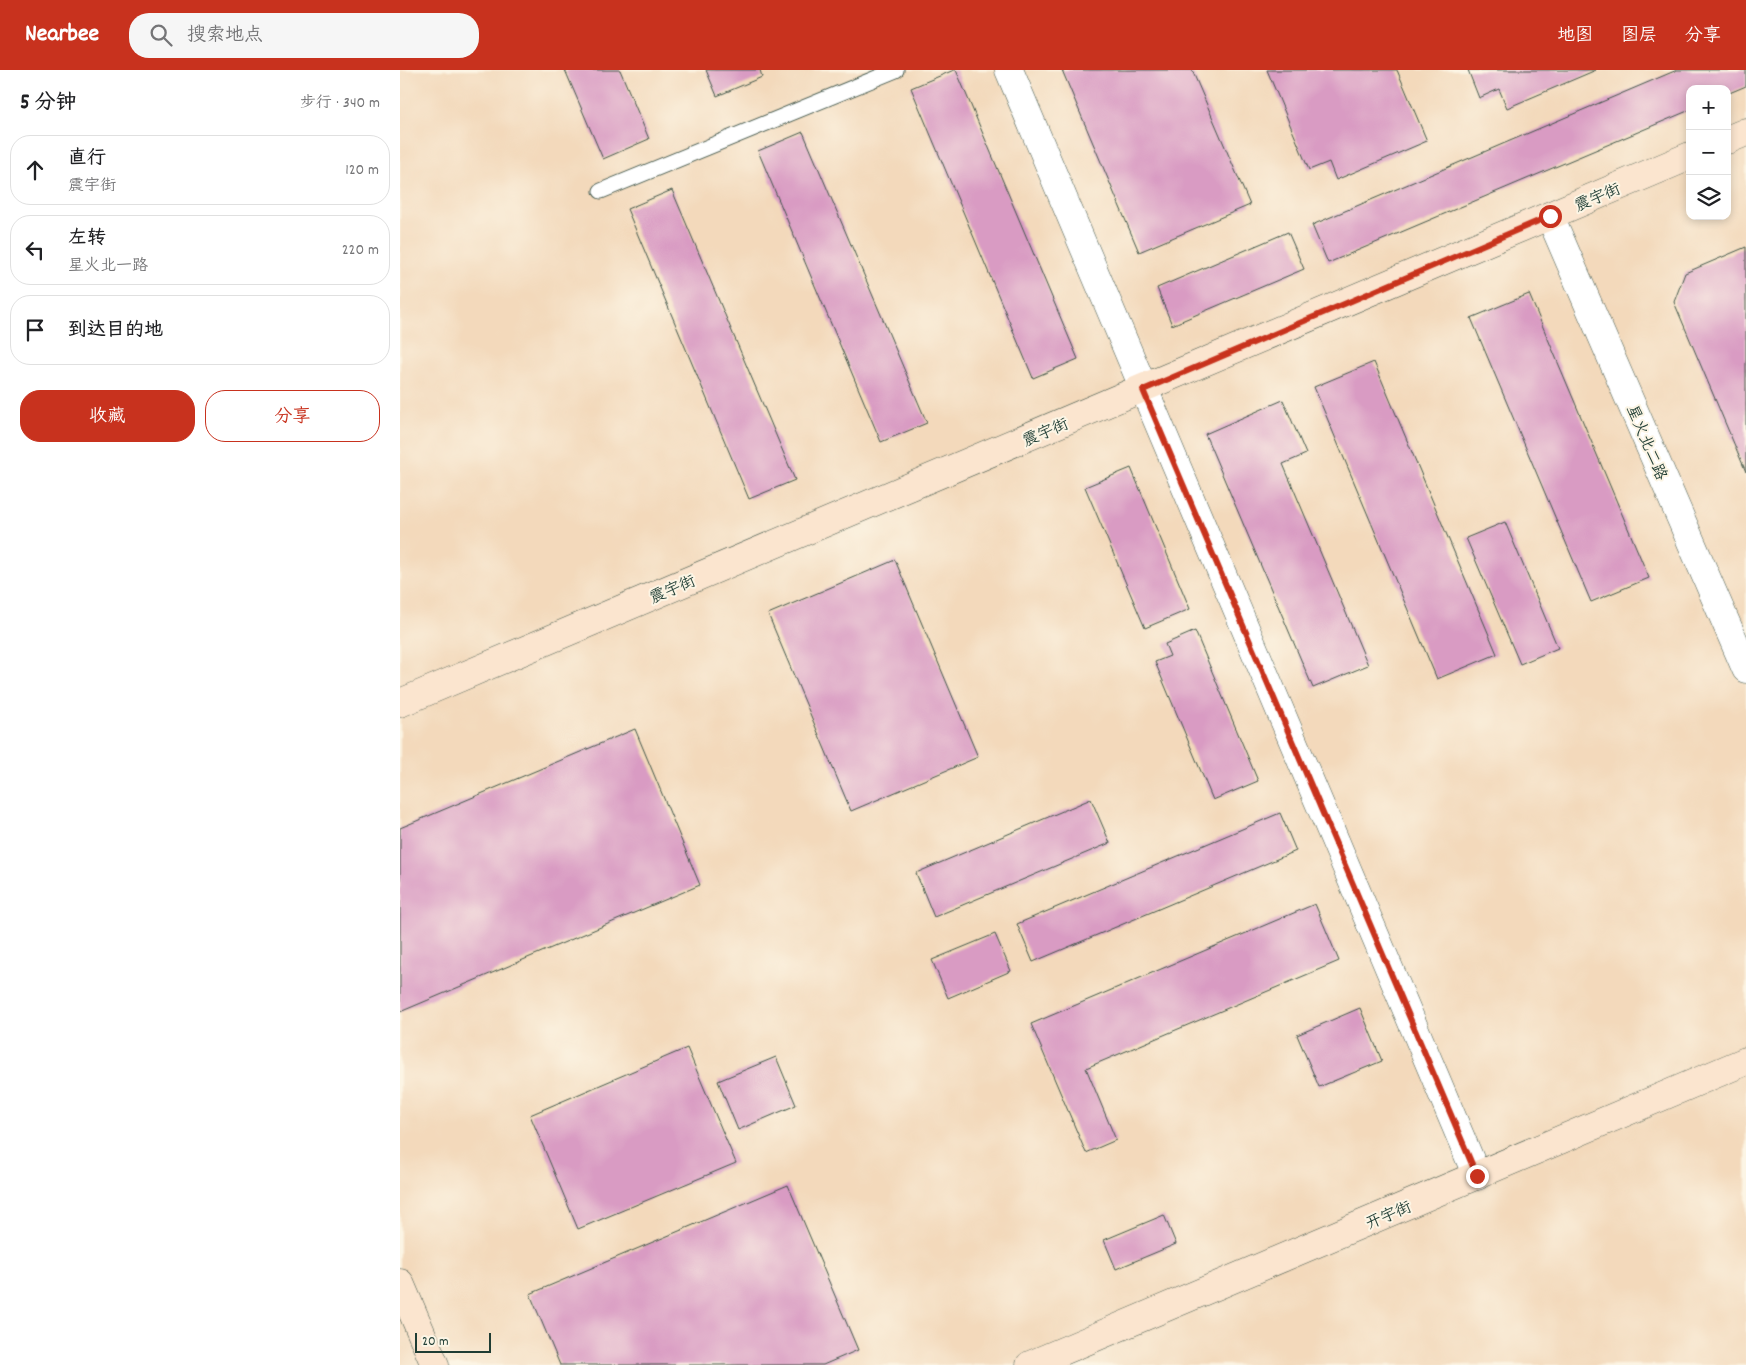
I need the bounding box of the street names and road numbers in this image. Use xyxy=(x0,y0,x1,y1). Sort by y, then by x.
street label: 震宇街 xyxy=(1571,178,1625,218)
street label: 星火北二路 xyxy=(1619,402,1672,484)
street label: 震宇街 xyxy=(1019,413,1073,453)
street label: 震宇街 xyxy=(646,570,700,610)
street label: 开宇街 xyxy=(1362,1196,1416,1236)

